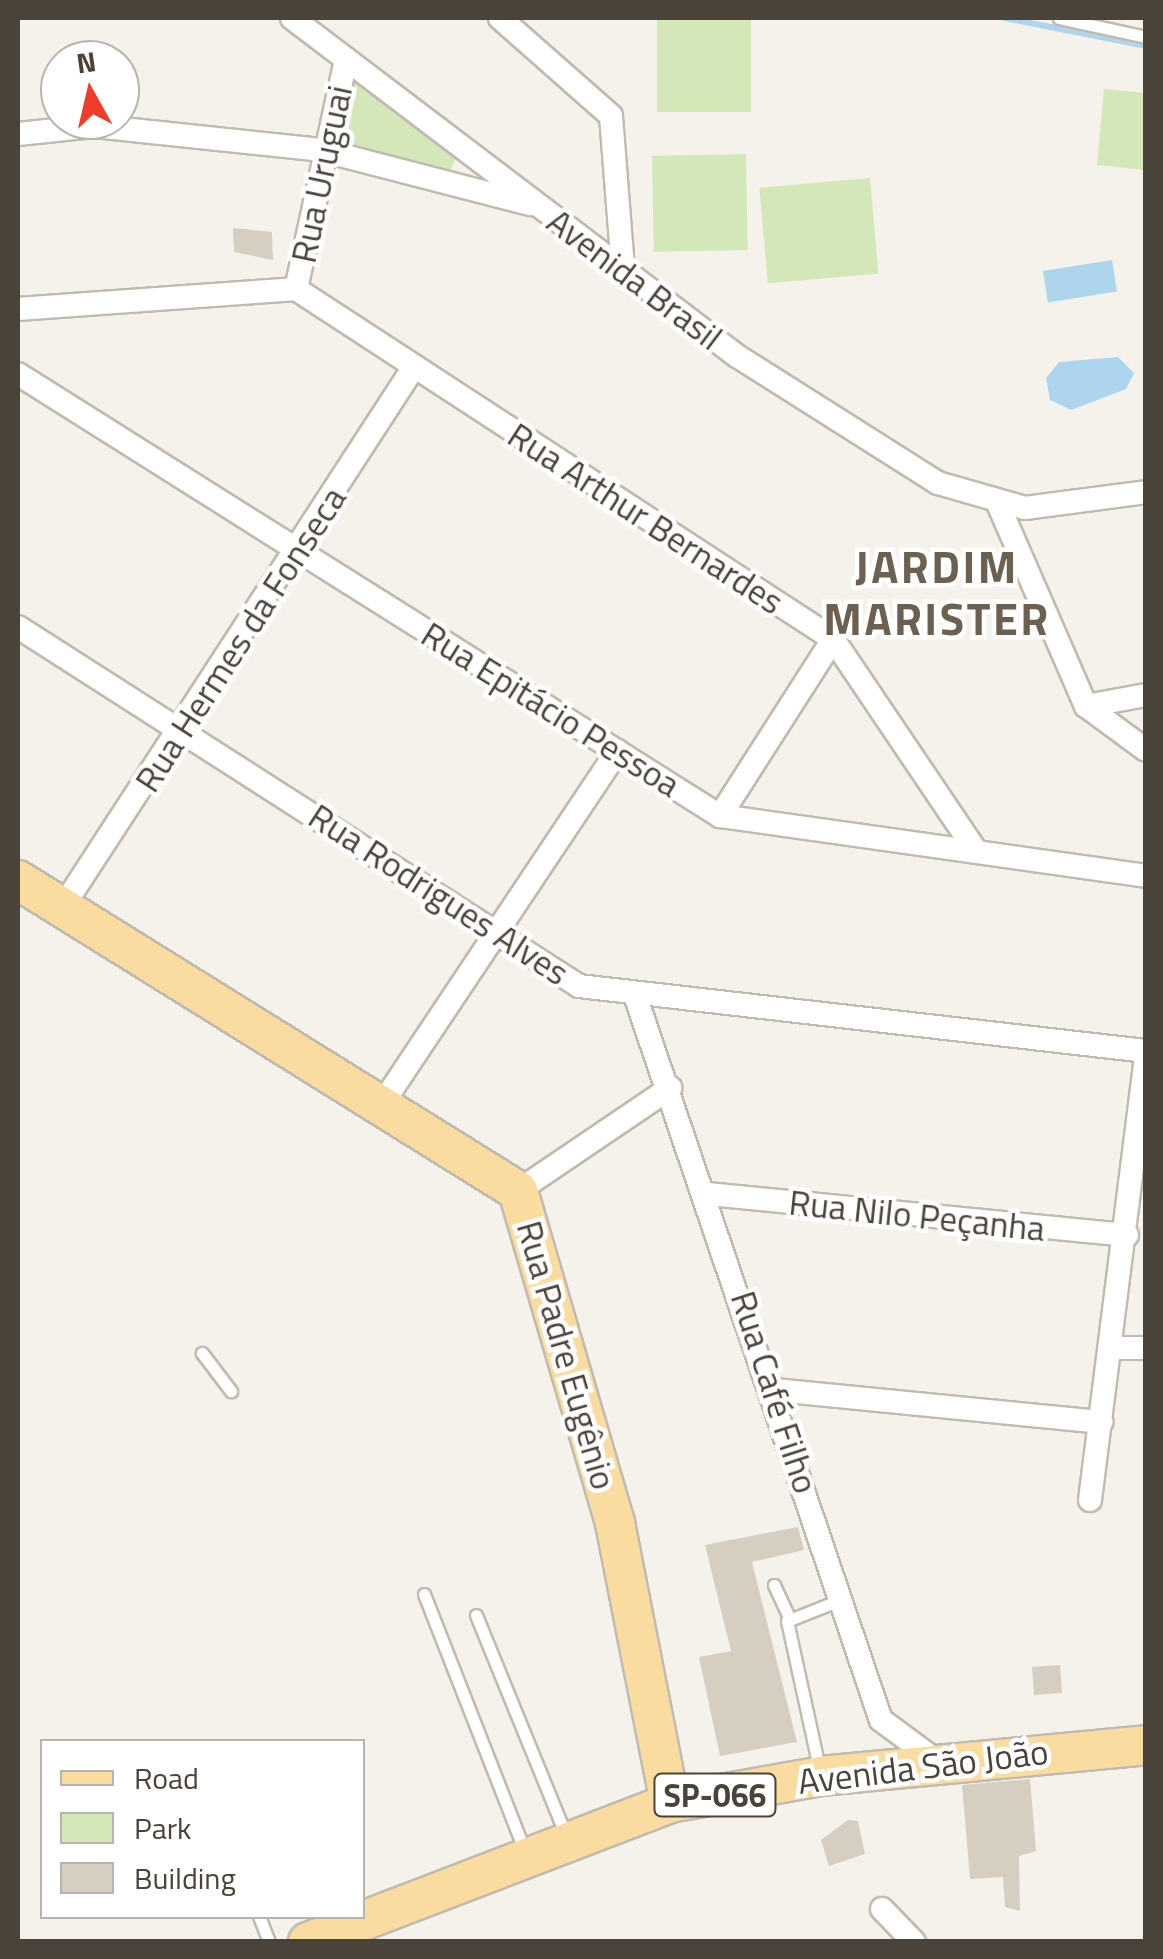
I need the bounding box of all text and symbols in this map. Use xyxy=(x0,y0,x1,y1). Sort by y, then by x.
text: N xyxy=(73,39,99,84)
north arrow xyxy=(40,40,140,140)
street label: Rua Uruguai xyxy=(282,81,360,267)
street label: Avenida Brasil xyxy=(539,200,731,358)
street label: Rua Arthur Bernardes xyxy=(501,413,791,623)
street label: Rua Hermes da Fonseca xyxy=(126,479,354,799)
district label: JARDIM MARISTER xyxy=(823,540,1051,646)
street label: Rua Epitácio Pessoa xyxy=(414,613,688,805)
street label: Rua Rodrigues Alves xyxy=(301,794,577,994)
street label: Rua Nilo Peçanha xyxy=(787,1181,1047,1249)
street label: Rua Padre Eugênio xyxy=(509,1216,625,1494)
street label: Rua Café Filho xyxy=(723,1286,827,1498)
street label: Avenida São João xyxy=(796,1730,1050,1802)
legend xyxy=(40,1739,365,1919)
text: Road xyxy=(134,1755,199,1801)
road number: SP-066 xyxy=(652,1768,778,1822)
text: Park xyxy=(134,1805,191,1851)
text: Building xyxy=(134,1855,236,1901)

